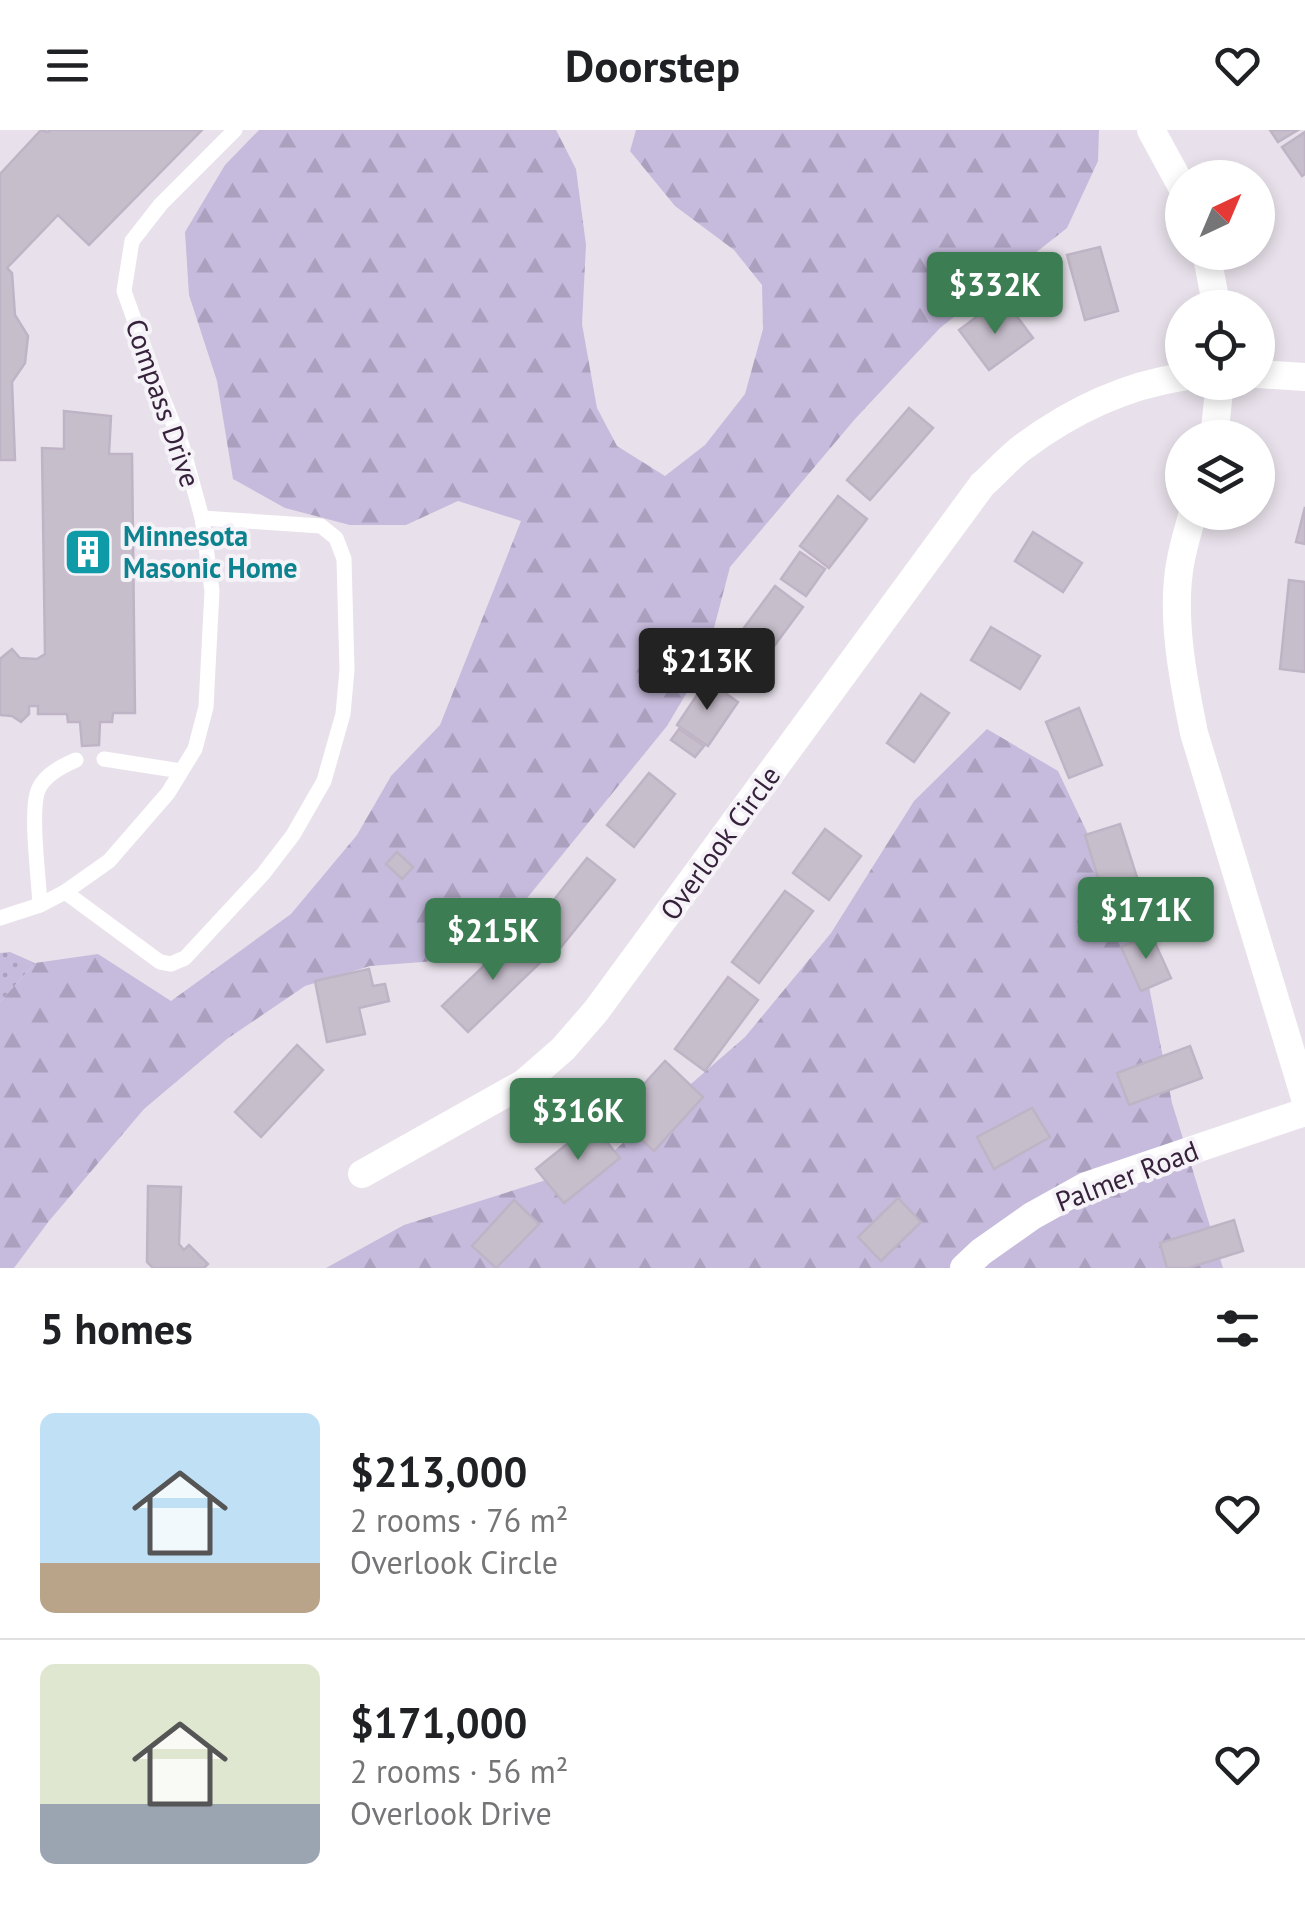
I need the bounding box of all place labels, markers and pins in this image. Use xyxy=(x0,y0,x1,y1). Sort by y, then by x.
pin: $332K xyxy=(925,252,1065,337)
place label: Minnesota Masonic Home xyxy=(123,517,298,586)
building icon: Minnesota Masonic Home xyxy=(62,526,114,578)
pin: $213K xyxy=(637,628,777,713)
pin: $171K xyxy=(1076,877,1216,962)
pin: $215K xyxy=(423,898,563,983)
pin: $316K xyxy=(508,1078,648,1163)

